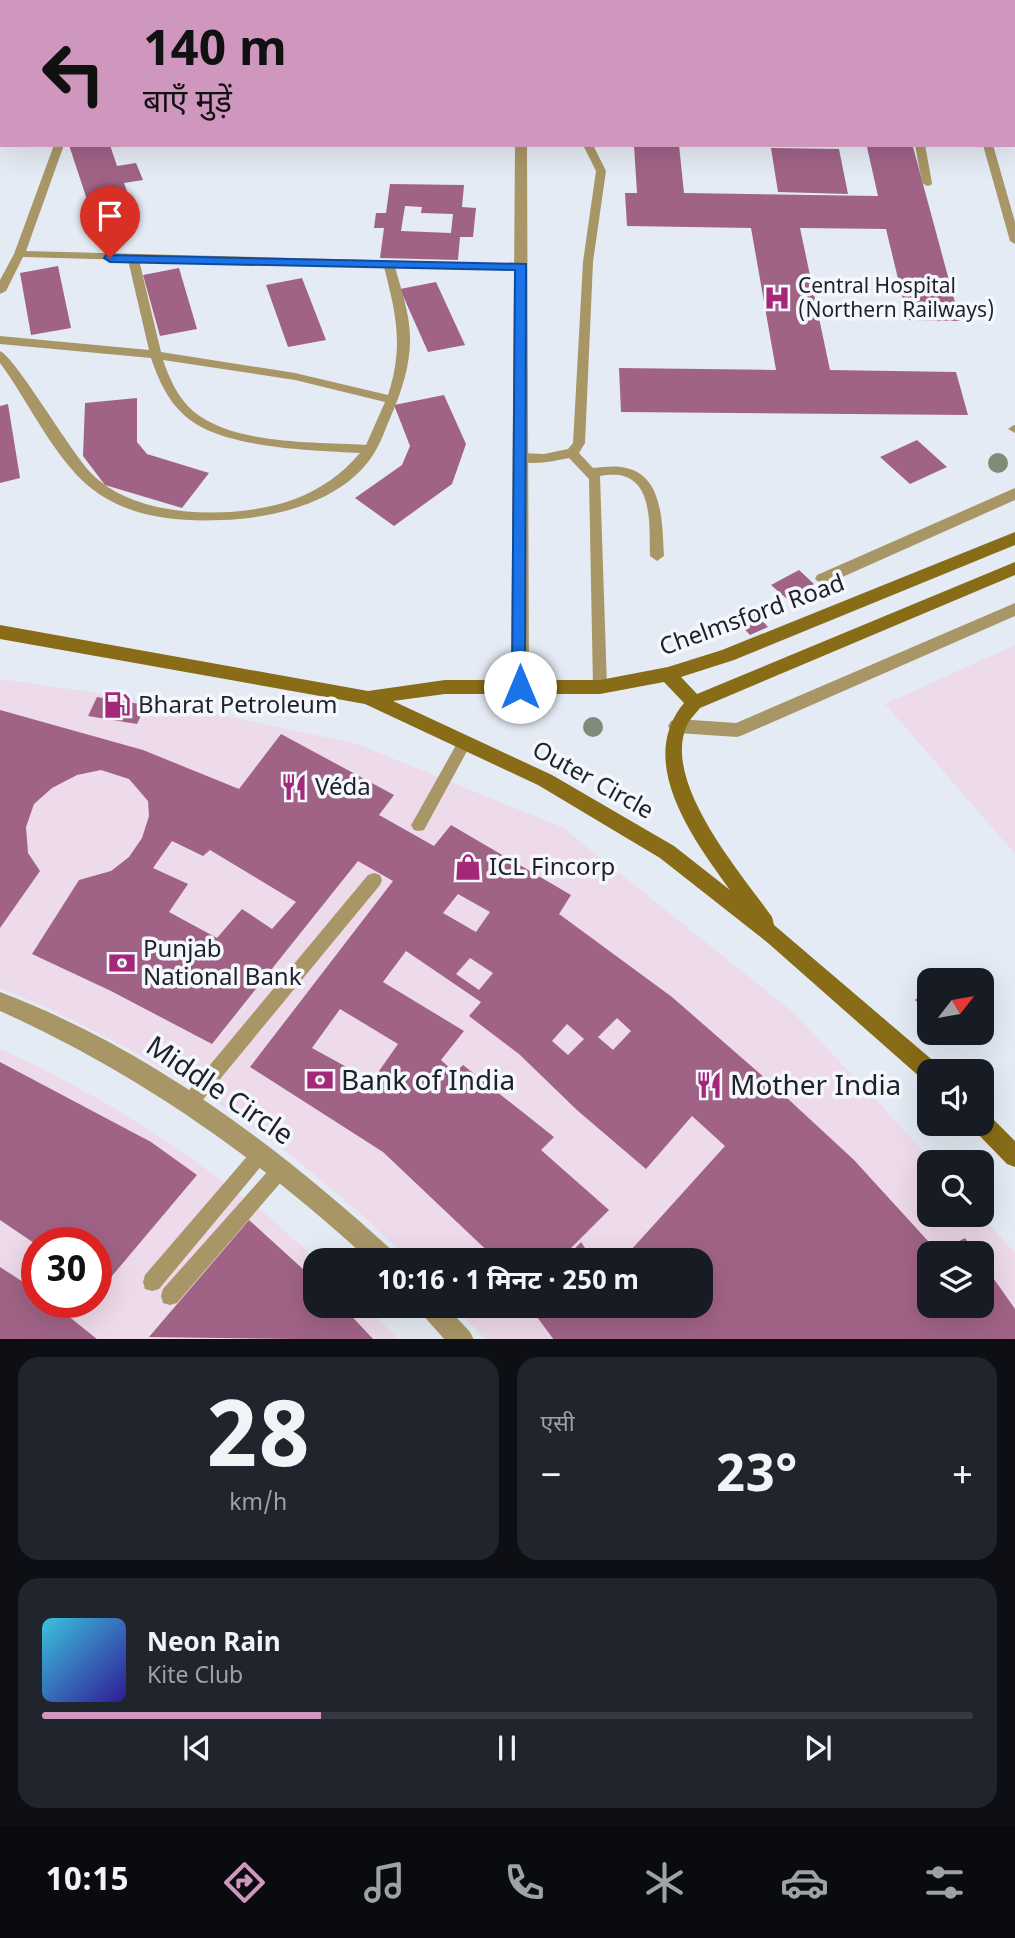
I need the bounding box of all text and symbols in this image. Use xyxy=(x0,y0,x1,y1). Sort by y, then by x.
text: 140 m xyxy=(143,21,287,85)
icon: left xyxy=(28,28,119,119)
text: बाएँ मुड़ें xyxy=(143,83,232,125)
pin xyxy=(80,186,140,258)
icon: arrive xyxy=(91,197,129,235)
place label: Central Hospital (Northern Railways) xyxy=(798,274,994,326)
hospital icon: Central Hospital (Northern Railways) xyxy=(762,283,792,313)
street label: Chelmsford Road xyxy=(656,569,850,665)
position arrow xyxy=(483,650,557,724)
fuel station icon: Bharat Petroleum xyxy=(102,690,132,720)
place label: Bharat Petroleum xyxy=(138,691,337,723)
street label: Outer Circle xyxy=(526,735,658,828)
restaurant icon: Véda xyxy=(279,772,309,802)
place label: Véda xyxy=(315,773,371,805)
shop icon: ICL Fincorp xyxy=(453,852,483,882)
place label: ICL Fincorp xyxy=(489,853,615,885)
place label: Punjab National Bank xyxy=(143,935,302,995)
bank icon: Punjab National Bank xyxy=(107,948,137,978)
north arrow xyxy=(917,968,994,1045)
map controls xyxy=(917,968,994,1318)
street label: Middle Circle xyxy=(138,1030,299,1155)
button: sound xyxy=(917,1059,994,1136)
bank icon: Bank of India xyxy=(305,1065,335,1095)
place label: Bank of India xyxy=(341,1065,515,1101)
restaurant icon: Mother India xyxy=(694,1070,724,1100)
place label: Mother India xyxy=(730,1070,901,1106)
button: search xyxy=(917,1150,994,1227)
speed limit sign: 30 xyxy=(21,1227,112,1318)
button: layers xyxy=(917,1241,994,1318)
text: 10:16 · 1 मिनट · 250 m xyxy=(377,1266,639,1300)
text: 28 xyxy=(207,1384,310,1503)
text: एसी xyxy=(541,1410,575,1440)
text: 23° xyxy=(716,1444,797,1512)
text: − xyxy=(541,1453,561,1503)
text: + xyxy=(952,1453,973,1503)
text: km/h xyxy=(229,1489,287,1519)
text: Neon Rain xyxy=(147,1628,281,1662)
text: Kite Club xyxy=(147,1662,243,1692)
icon: previous xyxy=(178,1729,216,1767)
icon: pause xyxy=(488,1729,526,1767)
icon: next xyxy=(799,1729,837,1767)
icon: directions xyxy=(220,1858,269,1907)
icon: music xyxy=(360,1858,409,1907)
icon: phone xyxy=(500,1858,549,1907)
icon: climate xyxy=(640,1858,689,1907)
icon: car xyxy=(780,1858,829,1907)
icon: filters xyxy=(920,1858,969,1907)
text: 10:15 xyxy=(46,1861,129,1903)

